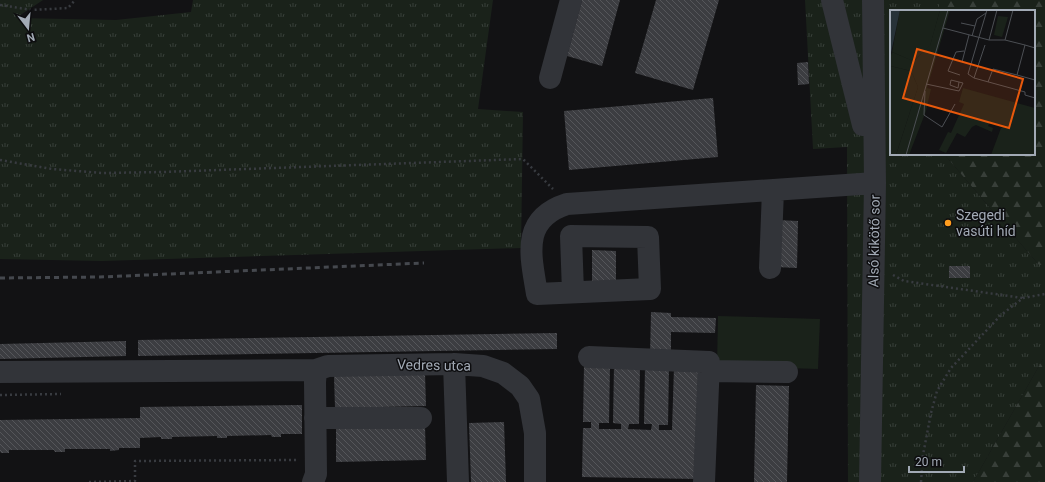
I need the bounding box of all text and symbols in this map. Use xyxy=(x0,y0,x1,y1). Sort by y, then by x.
north arrow xyxy=(8,8,48,48)
inset map xyxy=(890,10,1035,155)
text: N xyxy=(25,30,36,45)
street label: Alsó kikötő sor xyxy=(865,194,883,287)
place label: Szegedi vasúti híd xyxy=(956,207,1016,239)
marker: Szegedi vasúti híd xyxy=(943,218,953,228)
street label: Vedres utca xyxy=(397,356,471,374)
scale bar xyxy=(909,448,964,474)
text: 20 m xyxy=(915,455,942,469)

